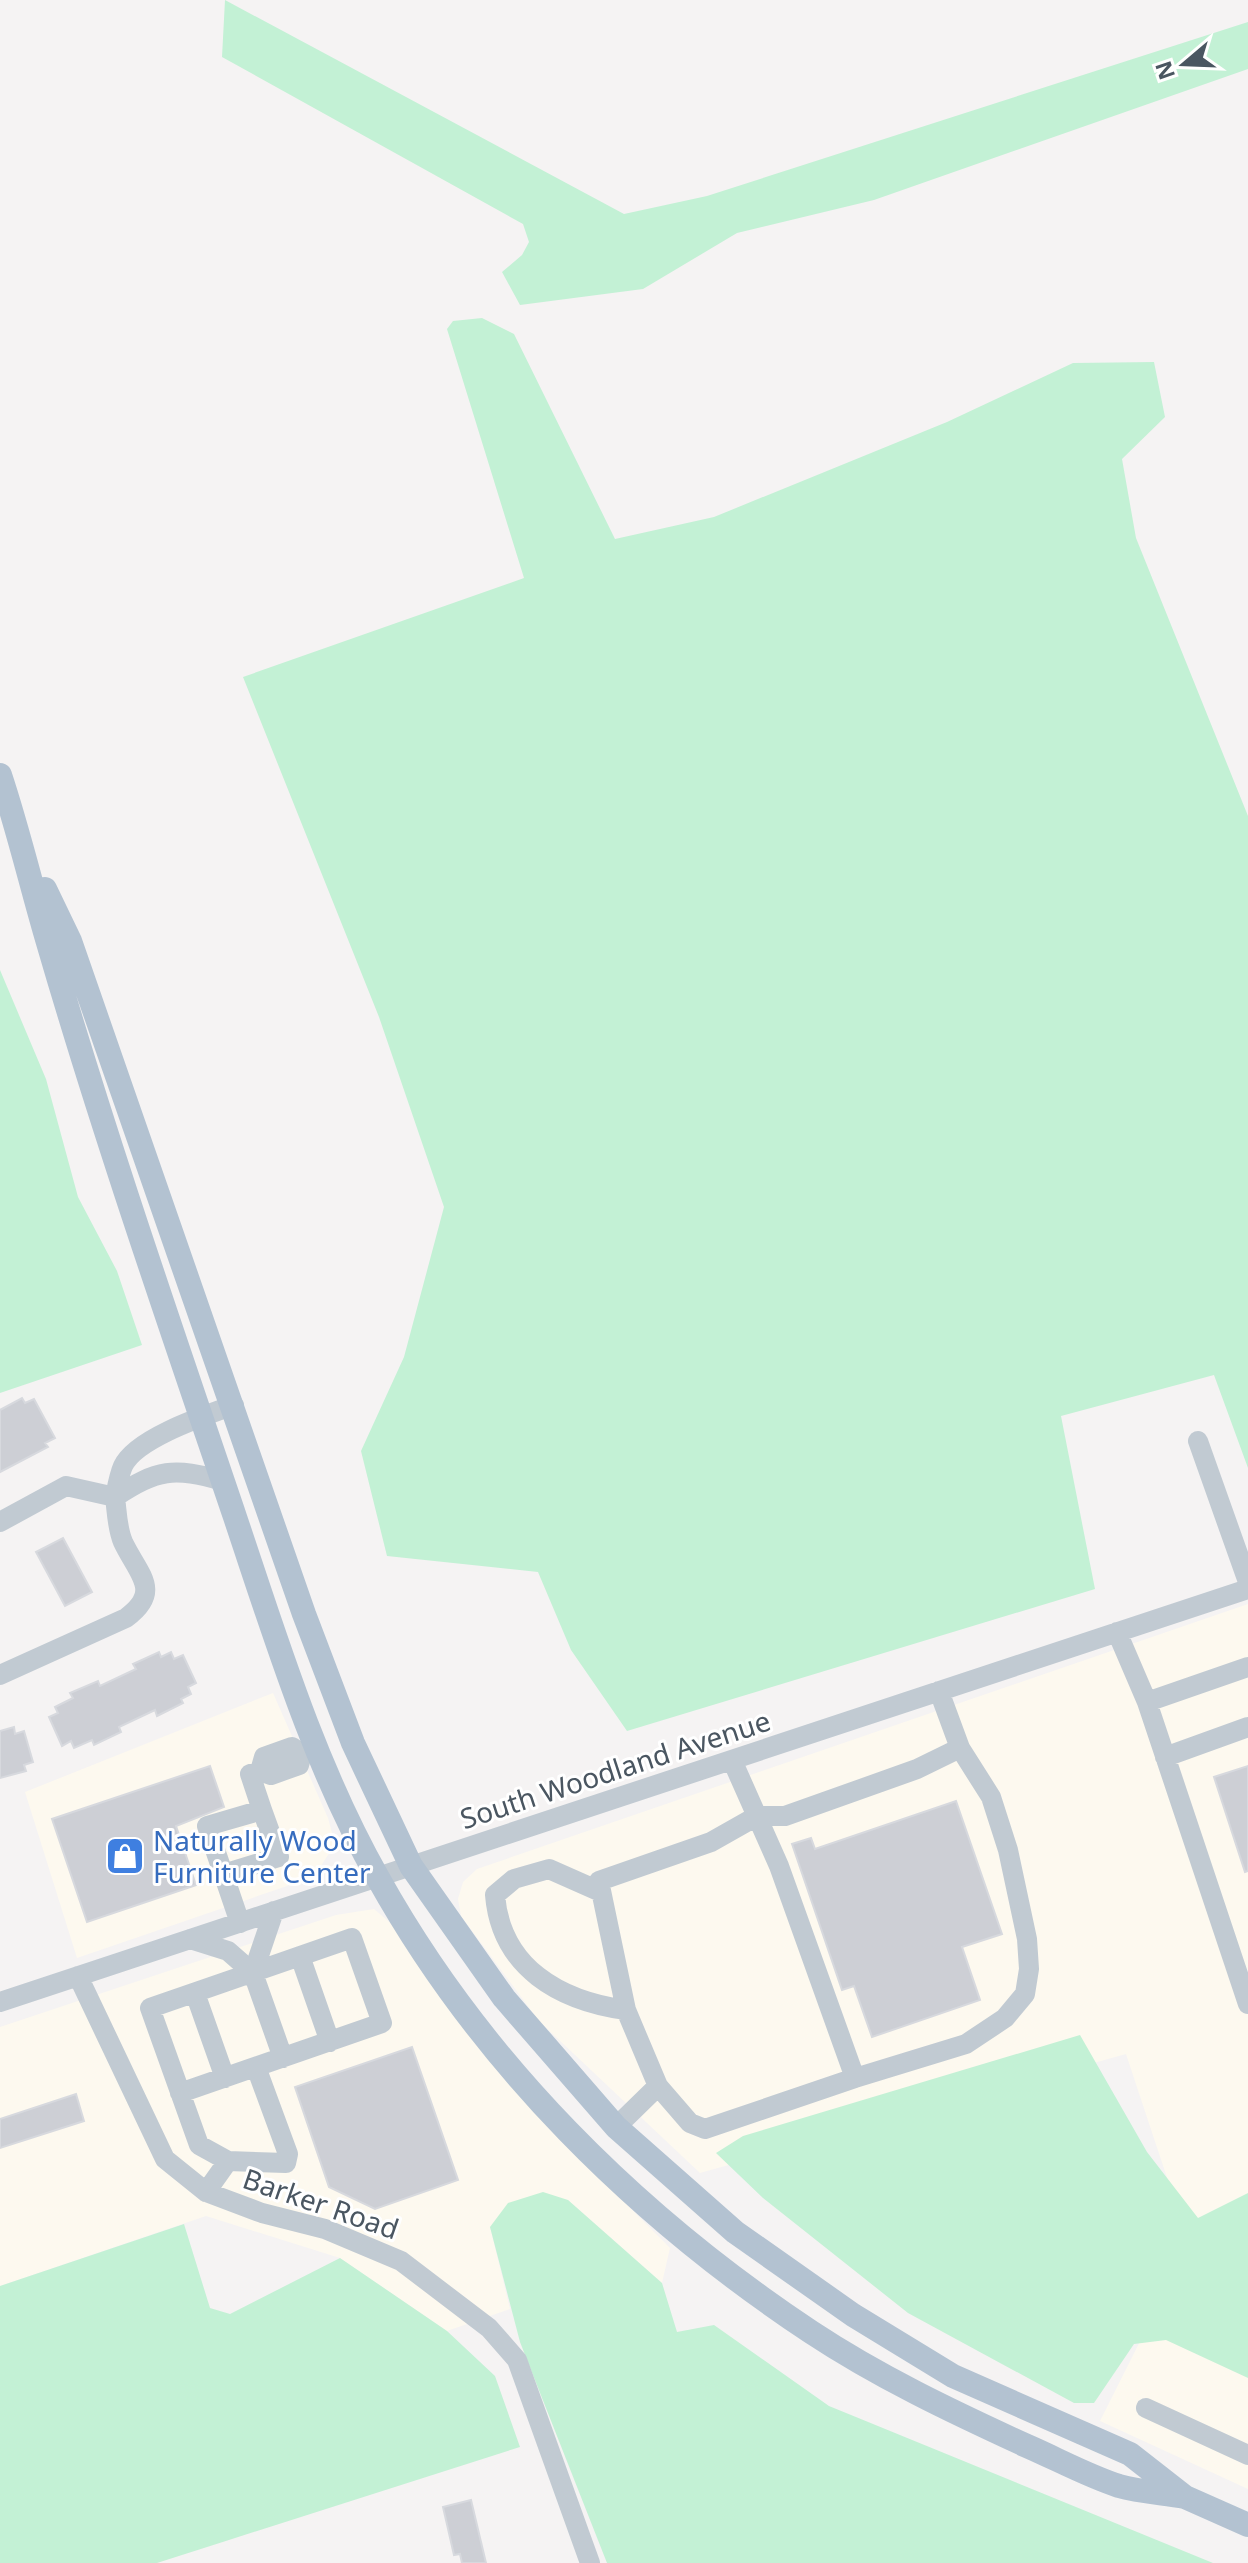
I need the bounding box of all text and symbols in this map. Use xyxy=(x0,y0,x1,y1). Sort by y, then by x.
north arrow xyxy=(1144,24,1224,104)
text: N xyxy=(1147,57,1181,84)
street label: South Woodland Avenue xyxy=(455,1701,775,1837)
place label: Naturally Wood Furniture Center xyxy=(153,1821,371,1891)
shop icon: Naturally Wood Furniture Center xyxy=(104,1835,146,1877)
street label: Barker Road xyxy=(238,2159,404,2247)

